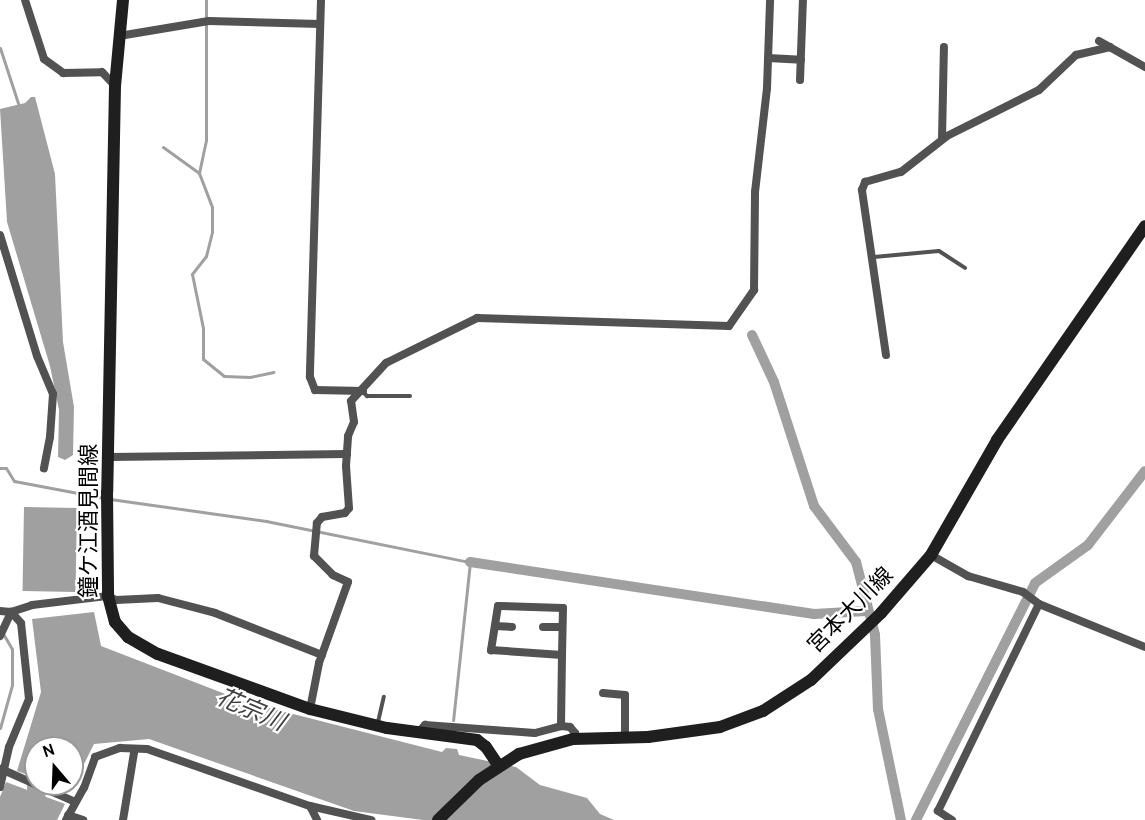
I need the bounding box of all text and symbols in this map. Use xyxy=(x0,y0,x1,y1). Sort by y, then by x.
street label: 鐘ケ江酒見間線 xyxy=(76,444,102,598)
street label: 宮本大川線 xyxy=(802,562,898,658)
water label: 花宗川 xyxy=(212,682,290,736)
north arrow xyxy=(24,736,84,796)
text: N xyxy=(40,740,57,761)

